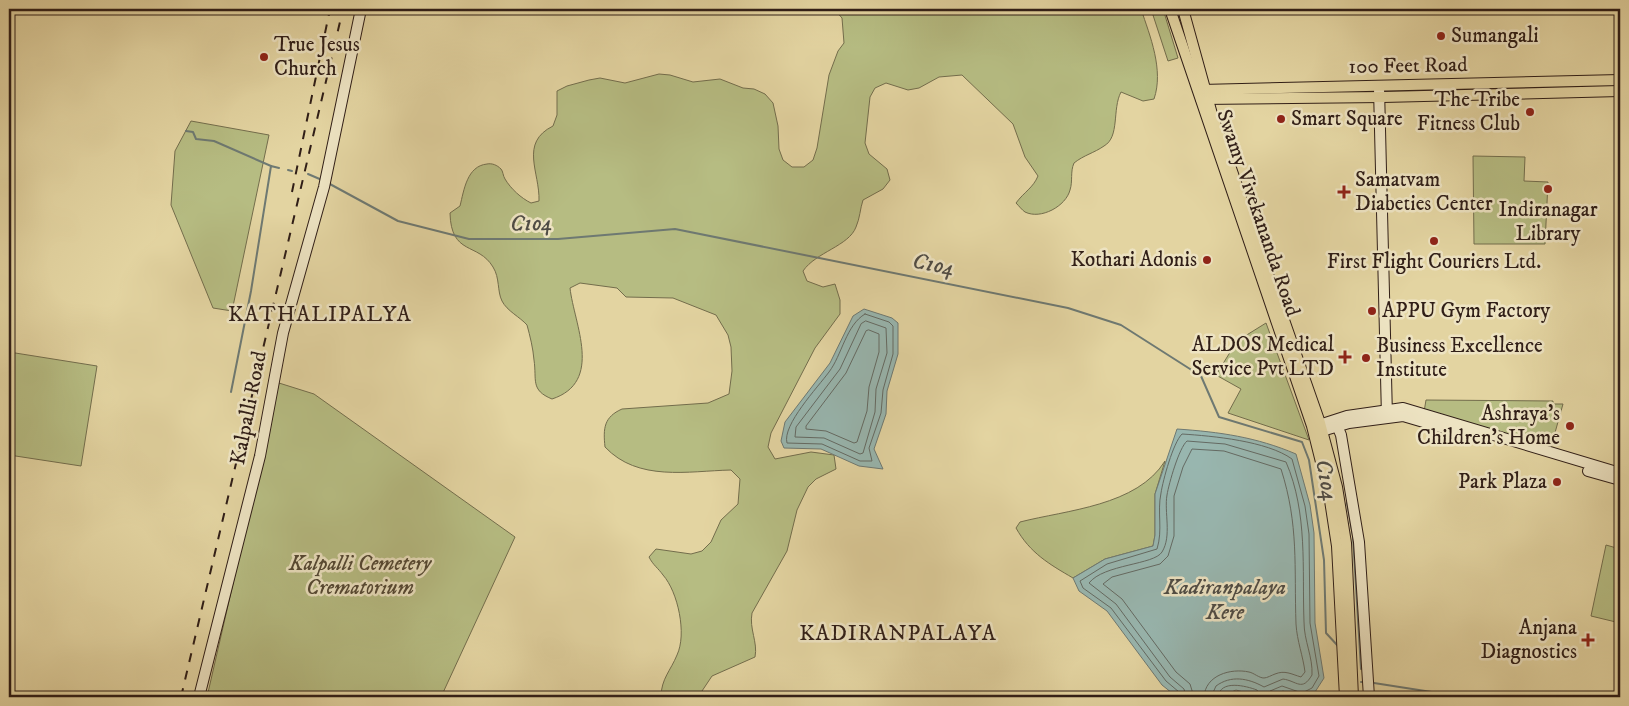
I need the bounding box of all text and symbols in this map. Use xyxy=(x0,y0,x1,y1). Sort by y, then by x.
place label: Sumangali xyxy=(1451,23,1539,49)
marker: Sumangali xyxy=(1435,30,1447,42)
place label: True Jesus Church xyxy=(274,32,360,82)
marker: True Jesus Church xyxy=(258,51,270,63)
street label: 100 Feet Road xyxy=(1348,52,1468,80)
place label: The Tribe Fitness Club xyxy=(1417,87,1520,137)
street label: Swamy Vivekananda Road xyxy=(1210,106,1306,320)
place label: Smart Square xyxy=(1291,106,1403,132)
marker: The Tribe Fitness Club xyxy=(1524,106,1536,118)
marker: Smart Square xyxy=(1275,113,1287,125)
place label: Samatvam Diabeties Center xyxy=(1355,167,1493,217)
marker: Indiranagar Library xyxy=(1542,183,1554,195)
marker: Samatvam Diabeties Center xyxy=(1337,185,1351,199)
place label: Indiranagar Library xyxy=(1498,197,1598,247)
water label: C104 xyxy=(510,210,552,238)
marker: First Flight Couriers Ltd. xyxy=(1428,235,1440,247)
place label: Kothari Adonis xyxy=(1070,247,1197,273)
water label: C104 xyxy=(910,248,956,282)
place label: First Flight Couriers Ltd. xyxy=(1327,249,1541,275)
marker: Kothari Adonis xyxy=(1201,254,1213,266)
place label: APPU Gym Factory xyxy=(1382,298,1551,324)
district label: KATHALIPALYA xyxy=(228,301,412,328)
marker: APPU Gym Factory xyxy=(1366,305,1378,317)
place label: ALDOS Medical Service Pvt LTD xyxy=(1191,332,1335,382)
place label: Business Excellence Institute xyxy=(1376,333,1543,383)
street label: Kalpalli Road xyxy=(225,348,273,467)
marker: ALDOS Medical Service Pvt LTD xyxy=(1338,350,1352,364)
marker: Business Excellence Institute xyxy=(1360,352,1372,364)
place label: Ashraya's Children's Home xyxy=(1417,401,1560,451)
marker: Ashraya's Children's Home xyxy=(1564,420,1576,432)
water label: C104 xyxy=(1309,457,1343,503)
place label: Park Plaza xyxy=(1458,469,1547,495)
marker: Park Plaza xyxy=(1551,476,1563,488)
park label: Kalpalli Cemetery Crematorium xyxy=(288,551,433,601)
water label: Kadiranpalaya Kere xyxy=(1163,574,1286,626)
place label: Anjana Diagnostics xyxy=(1480,615,1577,665)
district label: KADIRANPALAYA xyxy=(799,620,997,647)
marker: Anjana Diagnostics xyxy=(1581,633,1595,647)

